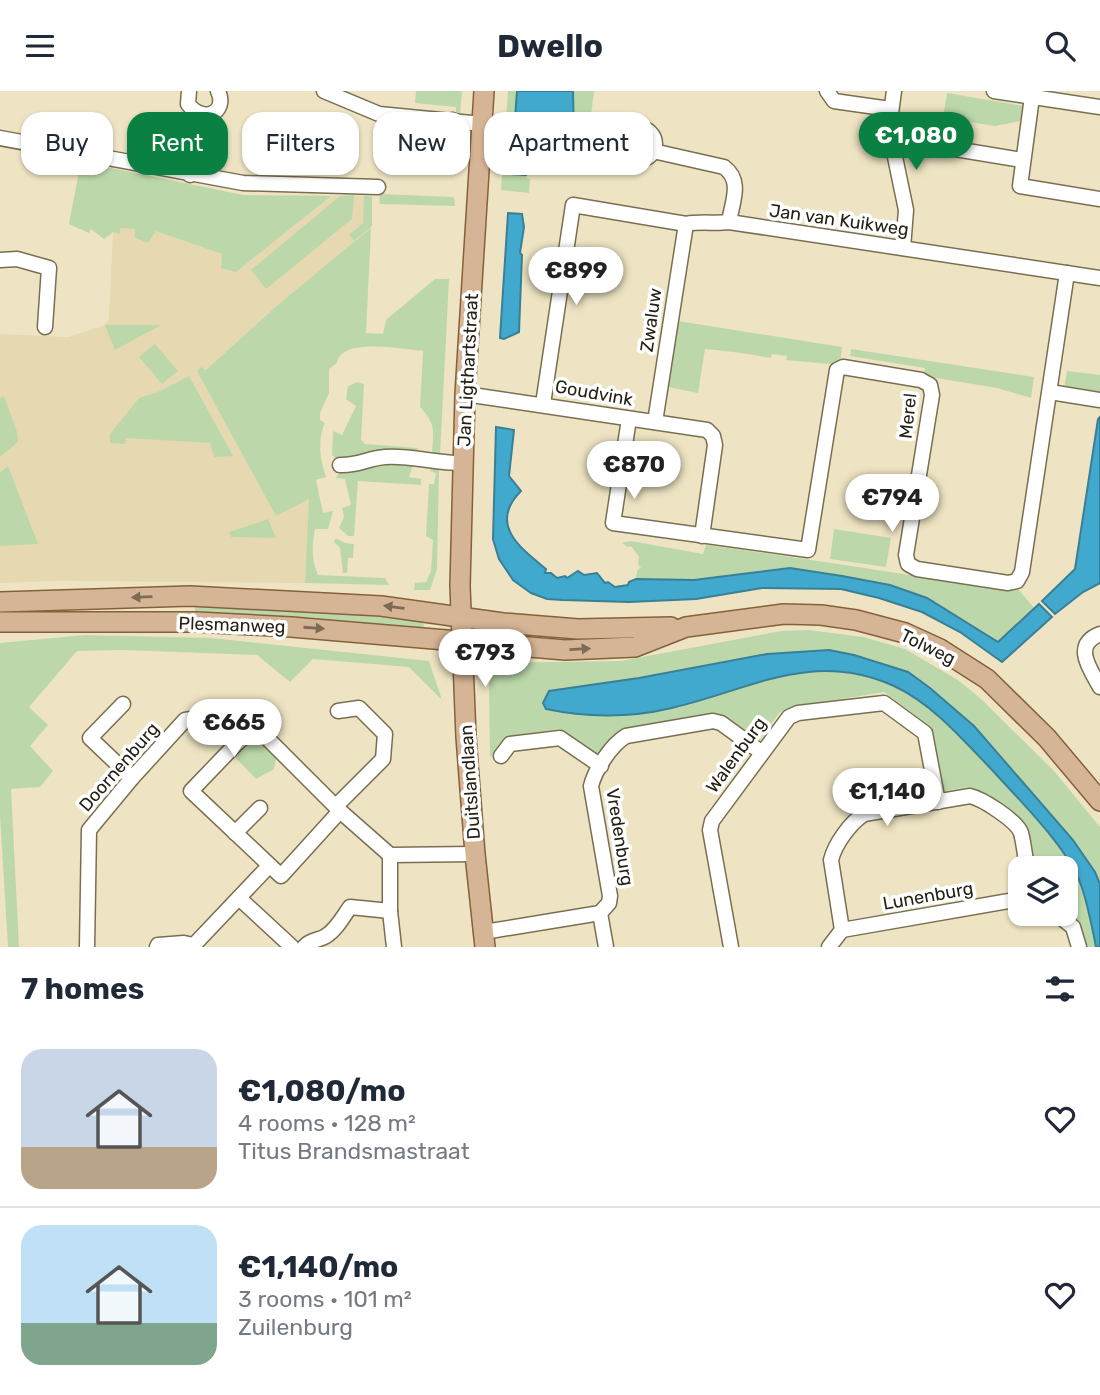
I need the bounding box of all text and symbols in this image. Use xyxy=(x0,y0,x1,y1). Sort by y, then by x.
icon: menu xyxy=(21,27,59,65)
text: Dwello xyxy=(497,27,603,65)
icon: search xyxy=(1041,27,1079,65)
chip: Buy xyxy=(21,112,113,175)
chip: Rent xyxy=(127,112,228,175)
chip: Filters xyxy=(242,112,359,175)
chip: New xyxy=(373,112,470,175)
chip: Apartment xyxy=(484,112,653,175)
pin: €1,080 xyxy=(859,113,973,172)
text: €1,080 xyxy=(875,121,957,149)
street label: Jan van Kuikweg xyxy=(768,199,910,241)
pin: €899 xyxy=(535,247,617,307)
text: €899 xyxy=(544,256,608,284)
street label: Zwaluw xyxy=(636,287,666,353)
street label: Jan Ligthartstraat xyxy=(453,293,483,447)
street label: Goudvink xyxy=(553,375,635,411)
street label: Merel xyxy=(895,392,921,440)
pin: €870 xyxy=(593,441,675,501)
text: €870 xyxy=(603,450,665,478)
pin: €794 xyxy=(851,475,933,534)
text: €794 xyxy=(861,483,923,511)
one-way arrow xyxy=(131,592,153,603)
one-way arrow xyxy=(383,602,405,613)
street label: Plesmanweg xyxy=(178,612,286,638)
one-way arrow xyxy=(303,623,325,634)
street label: Tolweg xyxy=(897,624,959,670)
pin: €793 xyxy=(444,629,526,689)
text: €793 xyxy=(455,638,515,666)
one-way arrow xyxy=(569,644,591,655)
pin: €665 xyxy=(193,699,275,759)
text: €665 xyxy=(203,708,265,736)
street label: Walenburg xyxy=(701,713,771,797)
street label: Doornenburg xyxy=(74,718,164,816)
street label: Duitslandlaan xyxy=(455,724,485,840)
pin: €1,140 xyxy=(830,769,944,828)
text: €1,140 xyxy=(848,777,926,805)
street label: Vredenburg xyxy=(601,787,639,887)
map controls xyxy=(1008,856,1078,926)
button: layers xyxy=(1008,856,1078,926)
street label: Lunenburg xyxy=(881,877,975,915)
icon: filters xyxy=(1041,970,1079,1008)
text: 7 homes xyxy=(21,971,144,1007)
text: €1,080/mo xyxy=(238,1073,406,1109)
icon: home xyxy=(77,1077,161,1161)
icon: heart xyxy=(1041,1100,1079,1138)
text: 4 rooms · 128 m² xyxy=(238,1109,416,1137)
text: Titus Brandsmastraat xyxy=(238,1137,470,1165)
text: €1,140/mo xyxy=(238,1249,398,1285)
icon: home xyxy=(77,1253,161,1337)
icon: heart xyxy=(1041,1276,1079,1314)
text: 3 rooms · 101 m² xyxy=(238,1285,412,1313)
text: Zuilenburg xyxy=(238,1313,353,1341)

